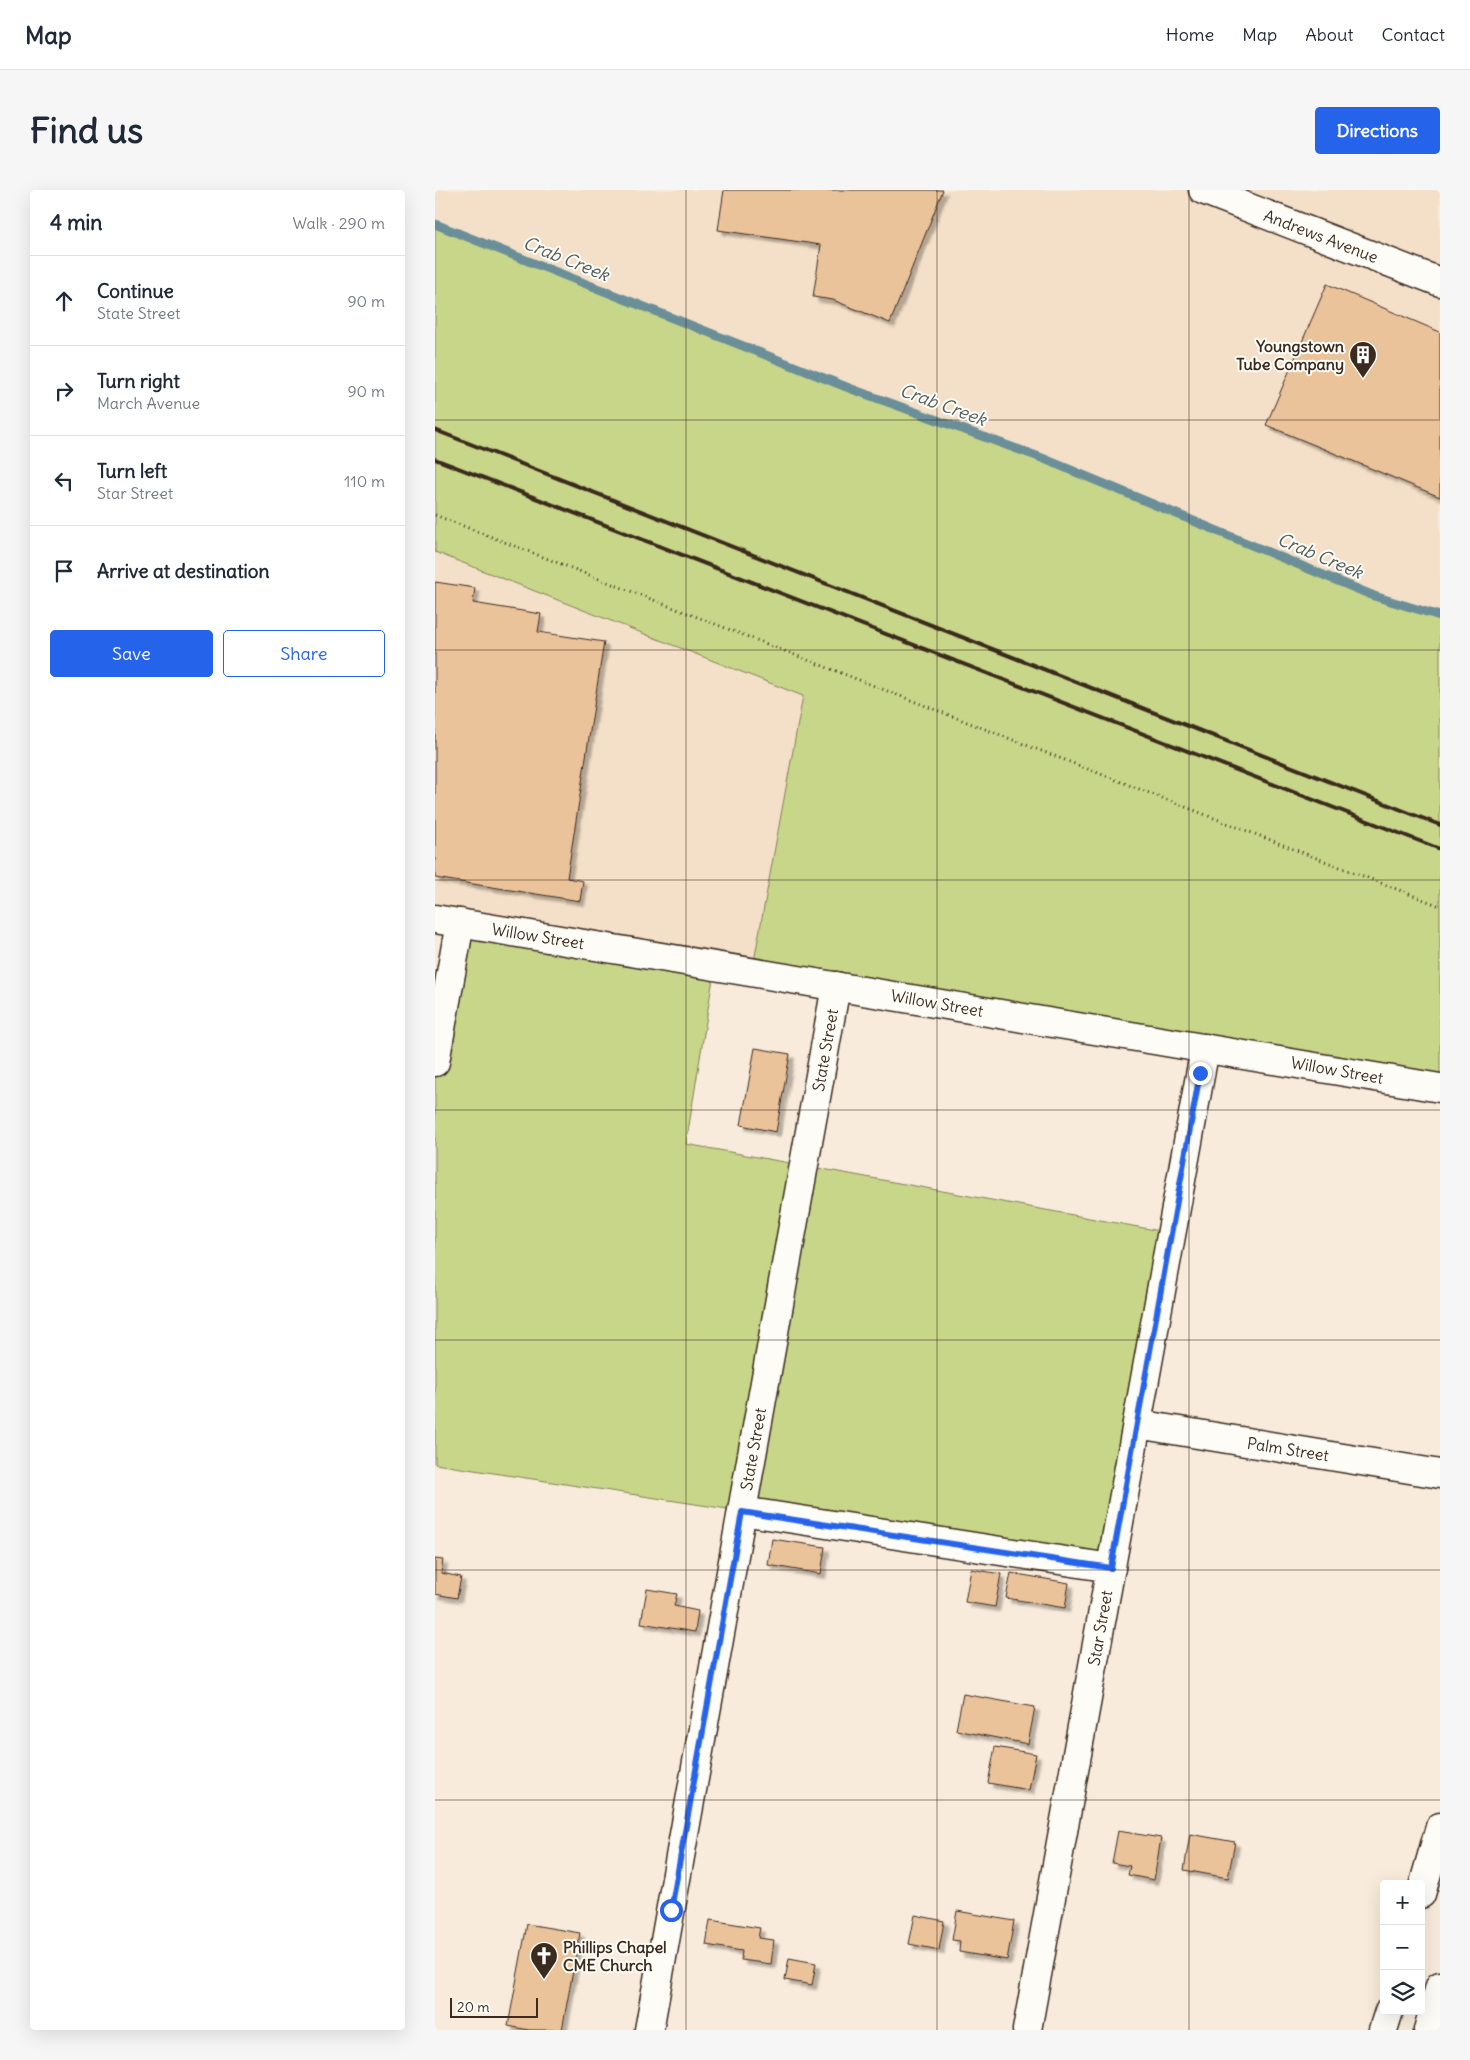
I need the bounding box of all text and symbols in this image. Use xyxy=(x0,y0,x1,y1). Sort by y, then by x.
text: Map xyxy=(25,20,72,50)
text: Home xyxy=(1166,23,1214,46)
text: Map xyxy=(1242,23,1277,46)
text: About xyxy=(1305,23,1353,46)
text: Contact xyxy=(1381,23,1445,46)
button: Directions xyxy=(1315,107,1440,154)
text: Find us xyxy=(30,108,143,152)
street label: Andrews Avenue xyxy=(1261,205,1381,267)
text: 4 min xyxy=(50,209,102,236)
text: Walk · 290 m xyxy=(293,213,385,233)
water label: Crab Creek xyxy=(520,231,614,287)
text: Continue xyxy=(97,279,174,303)
icon: ahead xyxy=(50,287,78,315)
text: 90 m xyxy=(347,291,385,311)
text: State Street xyxy=(97,303,181,323)
place label: Youngstown Tube Company xyxy=(1236,336,1344,375)
building icon: Youngstown Tube Company xyxy=(1348,340,1378,379)
text: Turn right xyxy=(97,369,180,393)
icon: right xyxy=(50,377,78,405)
water label: Crab Creek xyxy=(897,378,991,431)
text: 90 m xyxy=(347,381,385,401)
text: March Avenue xyxy=(97,393,200,413)
text: Turn left xyxy=(97,459,167,483)
icon: left xyxy=(50,467,78,495)
text: 110 m xyxy=(344,471,385,491)
text: Star Street xyxy=(97,483,173,503)
water label: Crab Creek xyxy=(1274,527,1368,585)
icon: arrive xyxy=(50,557,78,585)
text: Arrive at destination xyxy=(97,559,270,583)
button: Save xyxy=(50,630,213,677)
button: Share xyxy=(223,630,385,677)
street label: Willow Street xyxy=(490,919,586,953)
street label: Willow Street xyxy=(889,985,985,1021)
street label: State Street xyxy=(808,1007,842,1093)
street label: Willow Street xyxy=(1289,1052,1385,1088)
route end xyxy=(1189,1062,1212,1085)
street label: State Street xyxy=(736,1406,770,1492)
street label: Palm Street xyxy=(1246,1433,1331,1465)
street label: Star Street xyxy=(1084,1588,1117,1667)
map controls xyxy=(1380,1880,1425,2015)
button: + xyxy=(1380,1880,1425,1925)
route start xyxy=(660,1899,683,1922)
button: − xyxy=(1380,1925,1425,1970)
place label: Phillips Chapel CME Church xyxy=(563,1937,667,1975)
church icon: Phillips Chapel CME Church xyxy=(529,1941,559,1980)
button: layers xyxy=(1380,1970,1425,2015)
scale bar xyxy=(450,1995,537,2018)
text: 20 m xyxy=(457,1998,490,2016)

